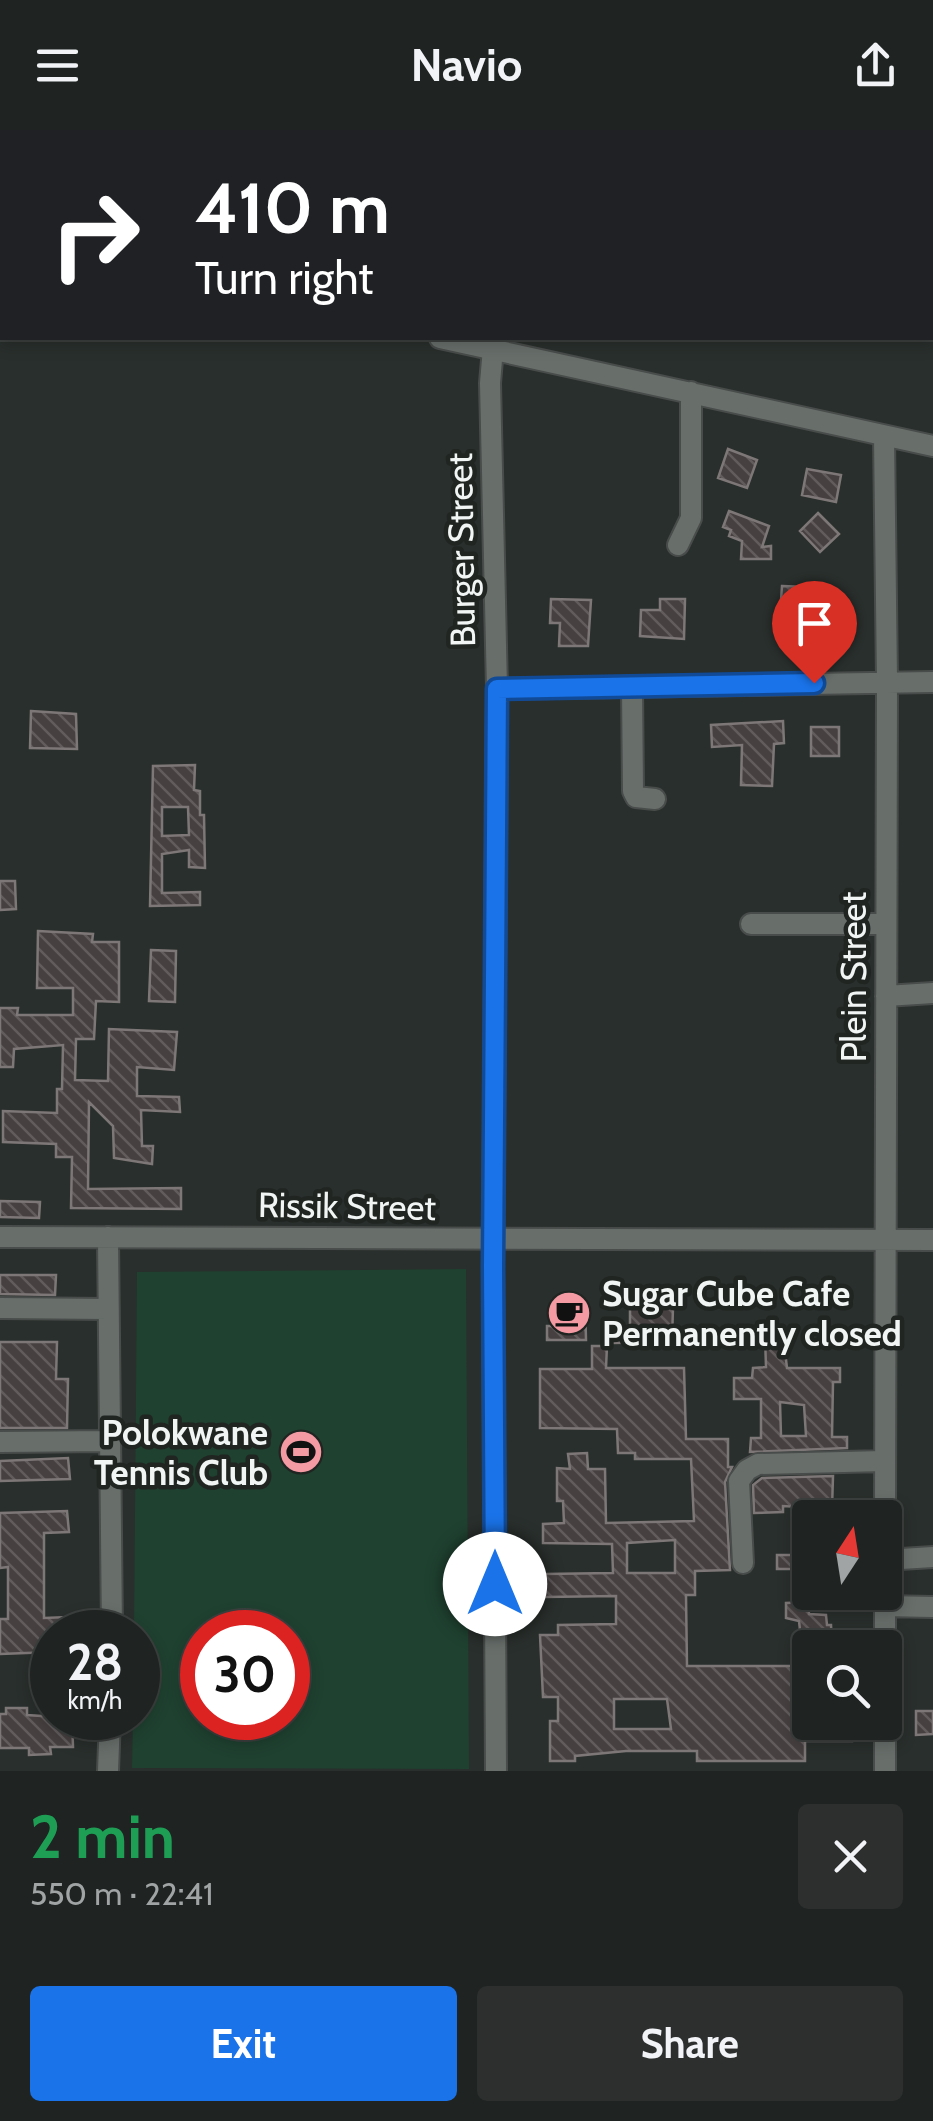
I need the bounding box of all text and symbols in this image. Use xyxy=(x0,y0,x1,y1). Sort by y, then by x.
icon: menu xyxy=(30,38,85,93)
text: Navio xyxy=(411,38,522,92)
icon: share xyxy=(848,38,903,93)
text: 410 m xyxy=(195,165,390,251)
icon: right xyxy=(30,170,160,300)
text: Turn right xyxy=(195,251,374,305)
street label: Burger Street xyxy=(438,452,484,647)
pin xyxy=(772,581,857,684)
icon: arrive xyxy=(787,596,842,651)
street label: Plein Street xyxy=(832,891,875,1062)
street label: Rissik Street xyxy=(258,1183,437,1229)
place label: Sugar Cube Cafe Permanently closed xyxy=(602,1272,902,1355)
cafe icon: Sugar Cube Cafe Permanently closed xyxy=(546,1290,592,1336)
place label: Polokwane Tennis Club xyxy=(94,1411,268,1494)
sports icon: Polokwane Tennis Club xyxy=(278,1429,324,1475)
north arrow xyxy=(792,1500,902,1610)
map controls xyxy=(792,1500,902,1740)
position arrow xyxy=(443,1532,547,1636)
speed limit sign: 30 xyxy=(180,1610,310,1740)
button: search xyxy=(792,1630,902,1740)
text: 28 xyxy=(67,1632,123,1693)
text: km/h xyxy=(68,1685,122,1715)
text: 2 min xyxy=(30,1800,175,1873)
button: close xyxy=(798,1804,903,1909)
text: 550 m · 22:41 xyxy=(30,1874,213,1913)
button: Exit xyxy=(30,1986,457,2101)
button: Share xyxy=(477,1986,903,2101)

